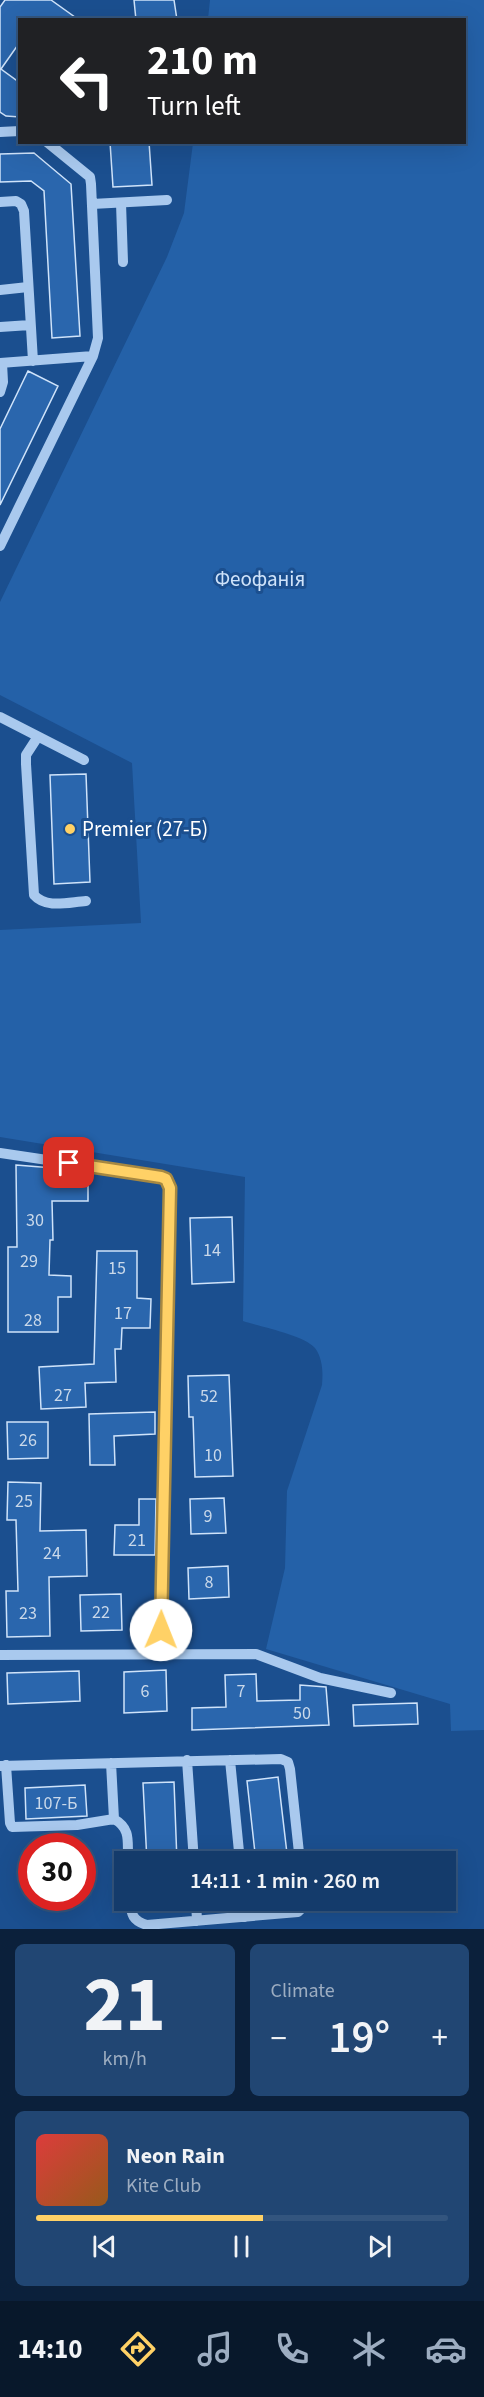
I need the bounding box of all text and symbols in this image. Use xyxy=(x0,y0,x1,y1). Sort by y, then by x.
text: 210 m xyxy=(147,31,258,91)
icon: left xyxy=(48,42,126,120)
text: Turn left xyxy=(147,87,241,126)
park label: Феофанія xyxy=(215,564,305,594)
place label: Premier (27-Б) xyxy=(82,814,208,844)
marker: Premier (27-Б) xyxy=(63,822,77,836)
pin xyxy=(43,1137,94,1188)
icon: arrive xyxy=(52,1146,85,1179)
house number: 30 xyxy=(26,1208,44,1233)
house number: 14 xyxy=(203,1238,221,1263)
house number: 29 xyxy=(20,1249,38,1274)
house number: 15 xyxy=(108,1256,126,1281)
house number: 17 xyxy=(114,1301,132,1326)
house number: 28 xyxy=(24,1308,42,1333)
house number: 27 xyxy=(54,1383,72,1408)
house number: 52 xyxy=(200,1384,218,1409)
house number: 26 xyxy=(19,1428,37,1453)
house number: 10 xyxy=(204,1443,222,1468)
house number: 25 xyxy=(15,1489,33,1514)
house number: 9 xyxy=(204,1504,213,1529)
house number: 21 xyxy=(128,1528,146,1553)
house number: 24 xyxy=(43,1541,61,1566)
house number: 8 xyxy=(205,1570,214,1595)
position arrow xyxy=(129,1598,193,1662)
house number: 22 xyxy=(92,1600,110,1625)
house number: 23 xyxy=(19,1601,37,1626)
house number: 6 xyxy=(141,1679,150,1704)
house number: 7 xyxy=(237,1679,246,1704)
house number: 50 xyxy=(293,1701,311,1726)
house number: 107-Б xyxy=(35,1791,77,1816)
speed limit sign: 30 xyxy=(18,1833,96,1911)
text: 14:11 · 1 min · 260 m xyxy=(190,1865,380,1897)
text: 21 xyxy=(84,1950,166,2061)
text: Climate xyxy=(271,1977,335,2005)
text: 19° xyxy=(328,2006,390,2070)
text: − xyxy=(271,2015,287,2062)
text: + xyxy=(432,2015,448,2062)
text: km/h xyxy=(103,2045,147,2073)
text: Neon Rain xyxy=(126,2140,225,2172)
text: Kite Club xyxy=(126,2172,201,2200)
icon: previous xyxy=(88,2230,121,2263)
icon: pause xyxy=(225,2230,258,2263)
icon: next xyxy=(363,2230,396,2263)
icon: directions xyxy=(117,2328,159,2370)
icon: music xyxy=(194,2328,236,2370)
icon: phone xyxy=(271,2328,313,2370)
icon: climate xyxy=(348,2328,390,2370)
icon: car xyxy=(425,2328,467,2370)
text: 14:10 xyxy=(17,2330,83,2369)

